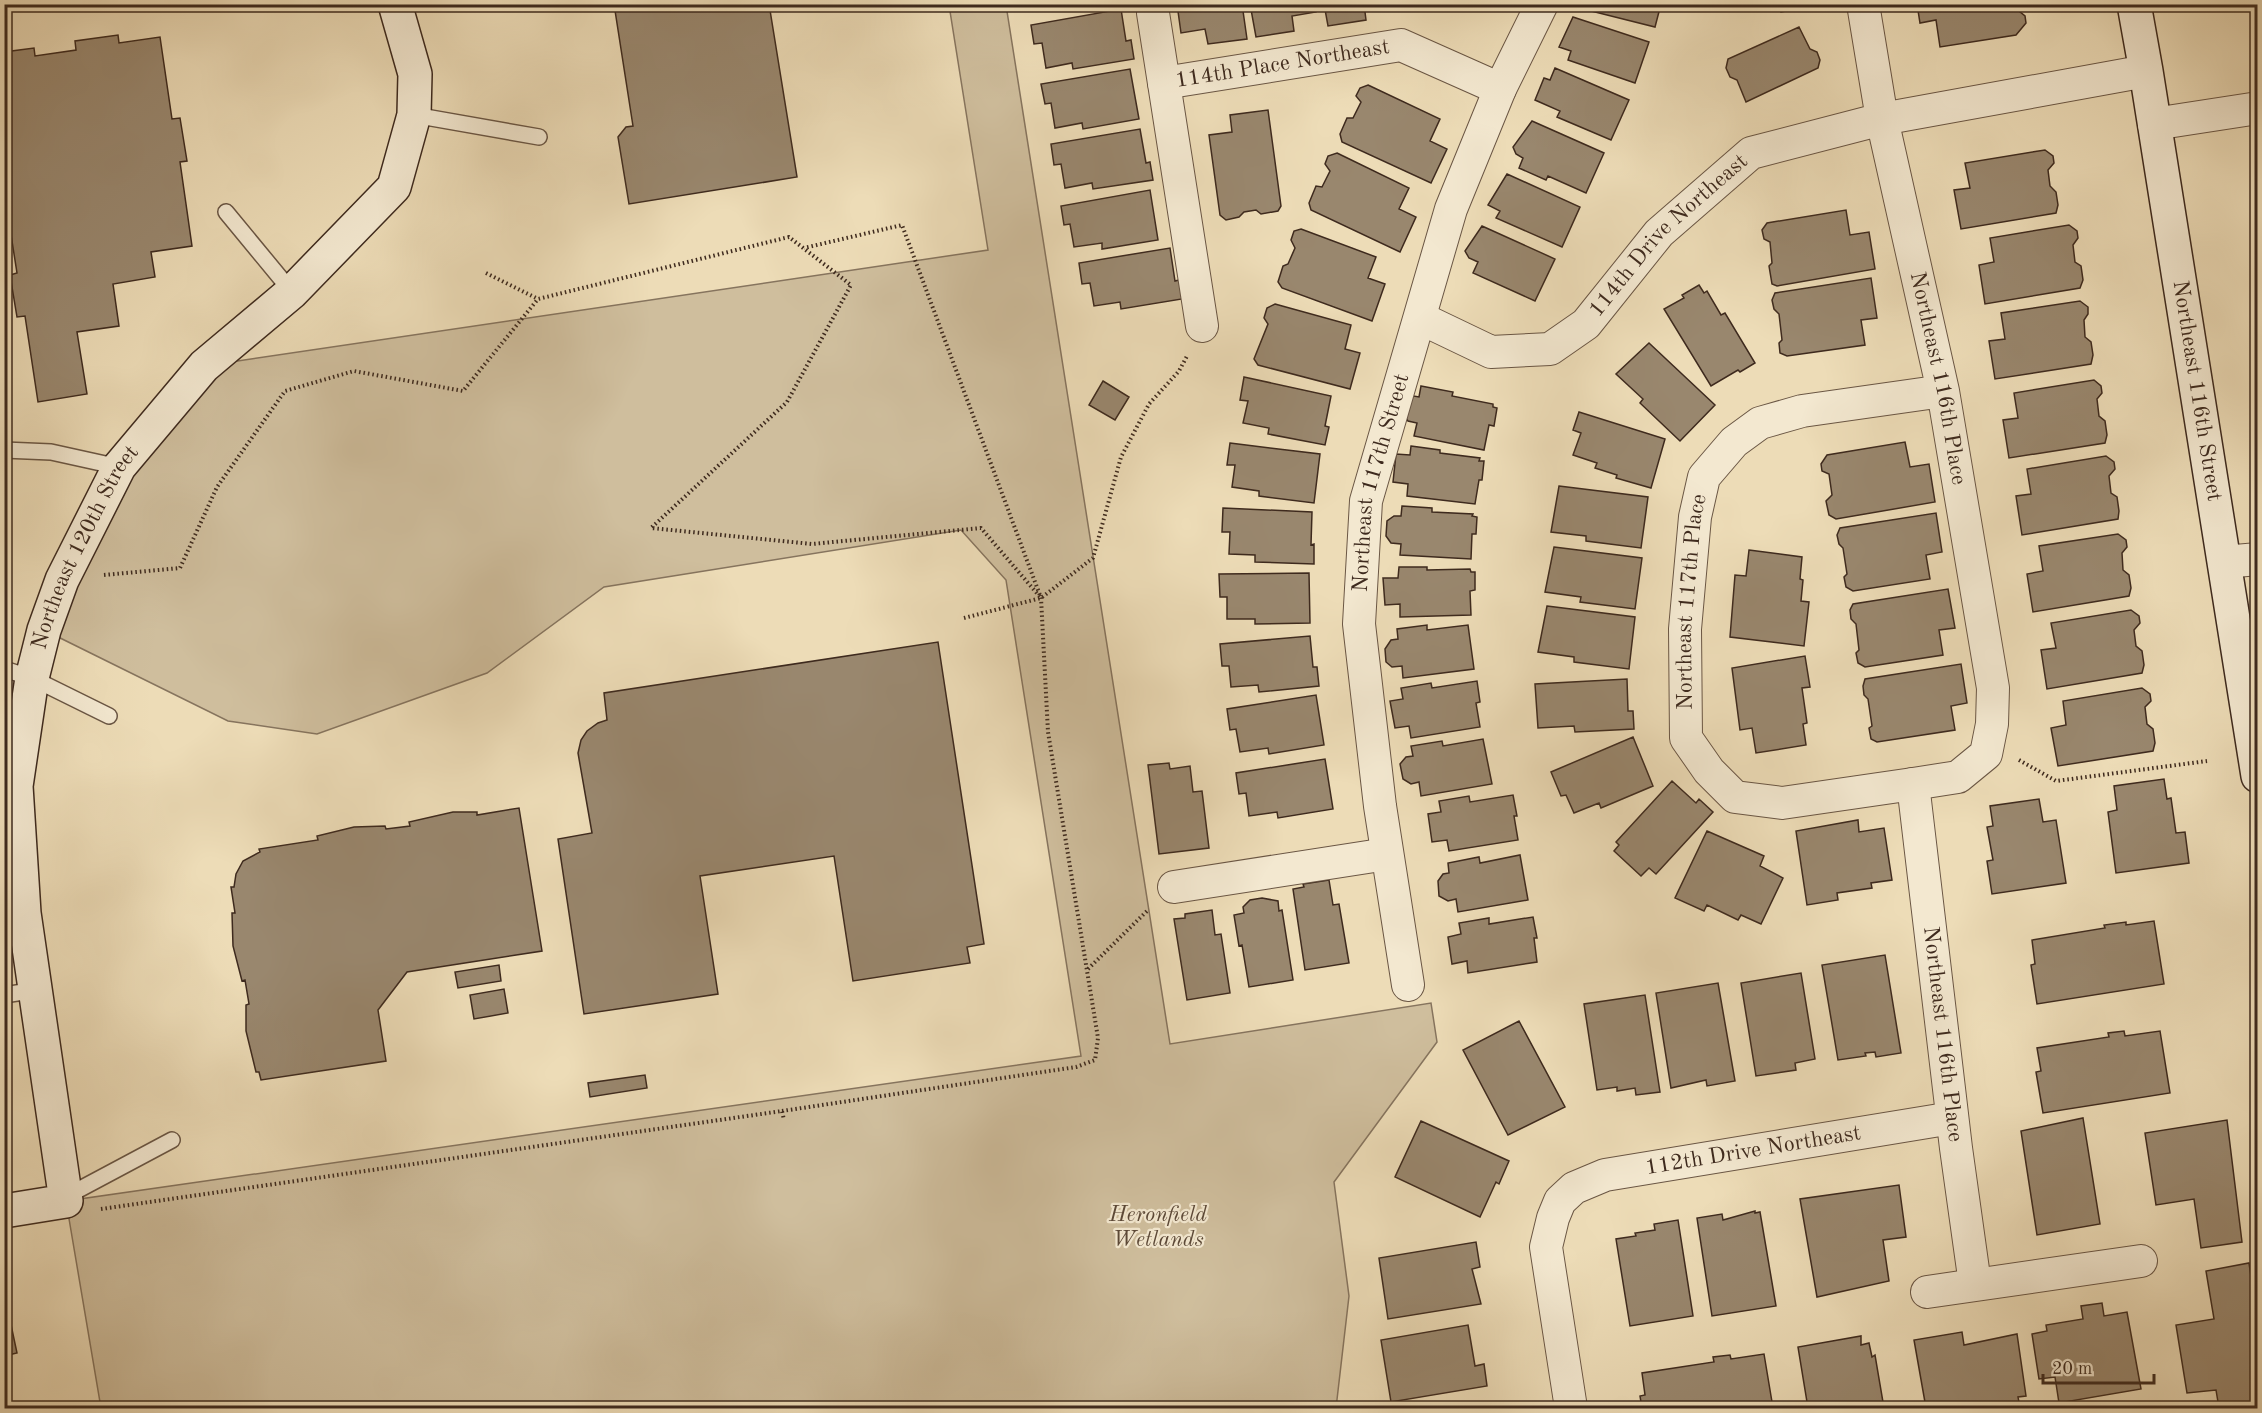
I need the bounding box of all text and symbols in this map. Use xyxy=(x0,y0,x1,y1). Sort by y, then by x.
street label: 114th Place Northeast xyxy=(1174,36,1391,92)
street label: 114th Drive Northeast xyxy=(1585,150,1752,321)
street label: Northeast 116th Place xyxy=(1906,270,1970,487)
street label: Northeast 116th Street xyxy=(2168,279,2225,503)
street label: Northeast 117th Street xyxy=(1350,371,1413,593)
street label: Northeast 120th Street xyxy=(29,441,143,652)
street label: Northeast 117th Place xyxy=(1674,492,1711,710)
street label: Northeast 116th Place xyxy=(1919,925,1966,1143)
street label: 112th Drive Northeast xyxy=(1644,1122,1863,1179)
park label: Heronfield Wetlands xyxy=(1108,1204,1207,1251)
scale bar xyxy=(2043,1347,2154,1385)
text: 20 m xyxy=(2052,1360,2092,1378)

